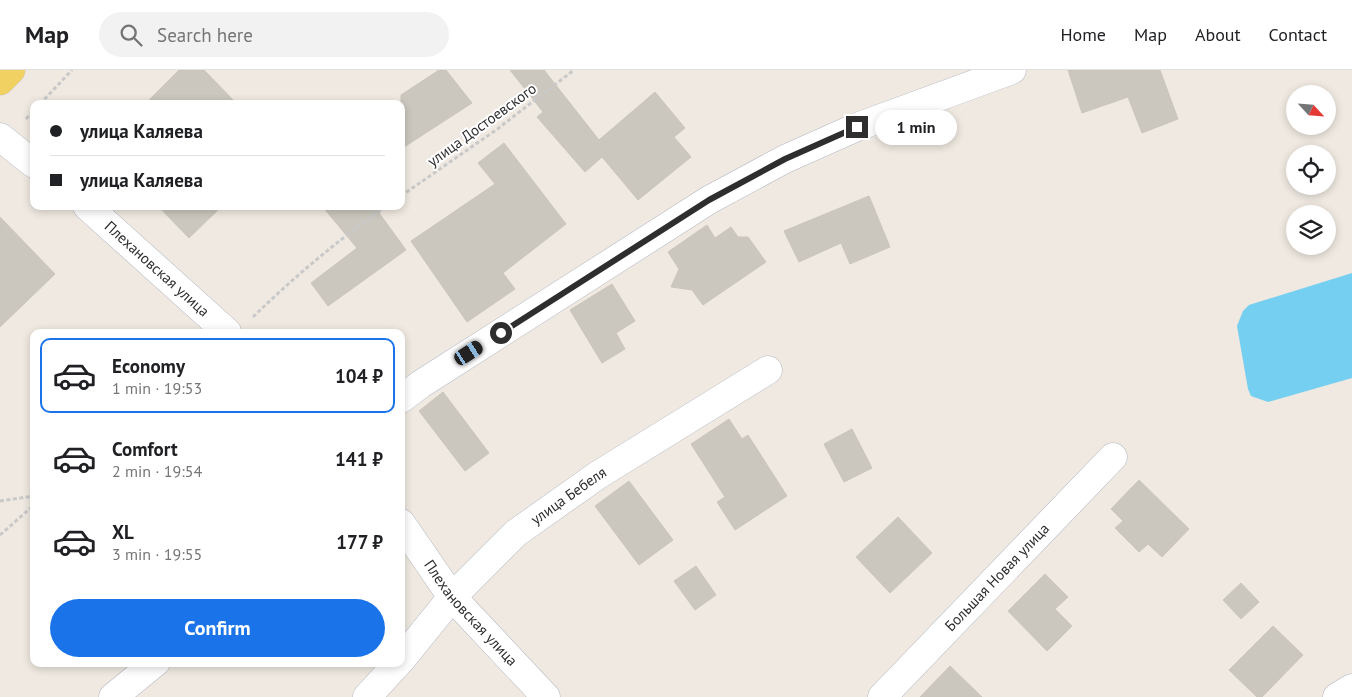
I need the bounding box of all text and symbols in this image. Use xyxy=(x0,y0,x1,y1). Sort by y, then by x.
search box xyxy=(99,12,449,57)
text: Map xyxy=(25,19,69,50)
icon: search xyxy=(117,21,145,49)
text: Search here xyxy=(157,23,253,47)
text: Home xyxy=(1060,23,1106,46)
text: Map xyxy=(1134,23,1167,46)
text: About xyxy=(1195,23,1241,46)
text: Contact xyxy=(1269,23,1327,46)
street label: улица Достоевского xyxy=(424,79,540,171)
north arrow xyxy=(1286,85,1336,135)
map controls xyxy=(1286,85,1336,255)
callout: 1 min xyxy=(874,110,957,144)
route end xyxy=(846,116,868,138)
text: 1 min xyxy=(896,117,936,137)
text: улица Каляева xyxy=(80,119,203,143)
button: locate xyxy=(1286,145,1336,195)
text: улица Каляева xyxy=(80,168,203,192)
button: layers xyxy=(1286,205,1336,255)
street label: Плехановская улица xyxy=(101,217,213,321)
route start xyxy=(490,322,512,344)
car xyxy=(452,339,485,367)
icon: car xyxy=(52,353,97,398)
text: Economy xyxy=(112,354,185,378)
text: 104 ₽ xyxy=(335,364,383,388)
text: 1 min · 19:53 xyxy=(112,378,202,398)
icon: car xyxy=(52,436,97,481)
text: Comfort xyxy=(112,437,178,461)
text: 141 ₽ xyxy=(335,447,383,471)
text: 2 min · 19:54 xyxy=(112,461,202,481)
street label: улица Бебеля xyxy=(527,462,610,529)
icon: car xyxy=(52,519,97,564)
street label: Большая Новая улица xyxy=(940,519,1053,635)
text: XL xyxy=(112,520,134,544)
text: 177 ₽ xyxy=(336,530,383,554)
text: 3 min · 19:55 xyxy=(112,544,202,564)
street label: Плехановская улица xyxy=(420,556,522,670)
button: Confirm xyxy=(50,599,385,657)

